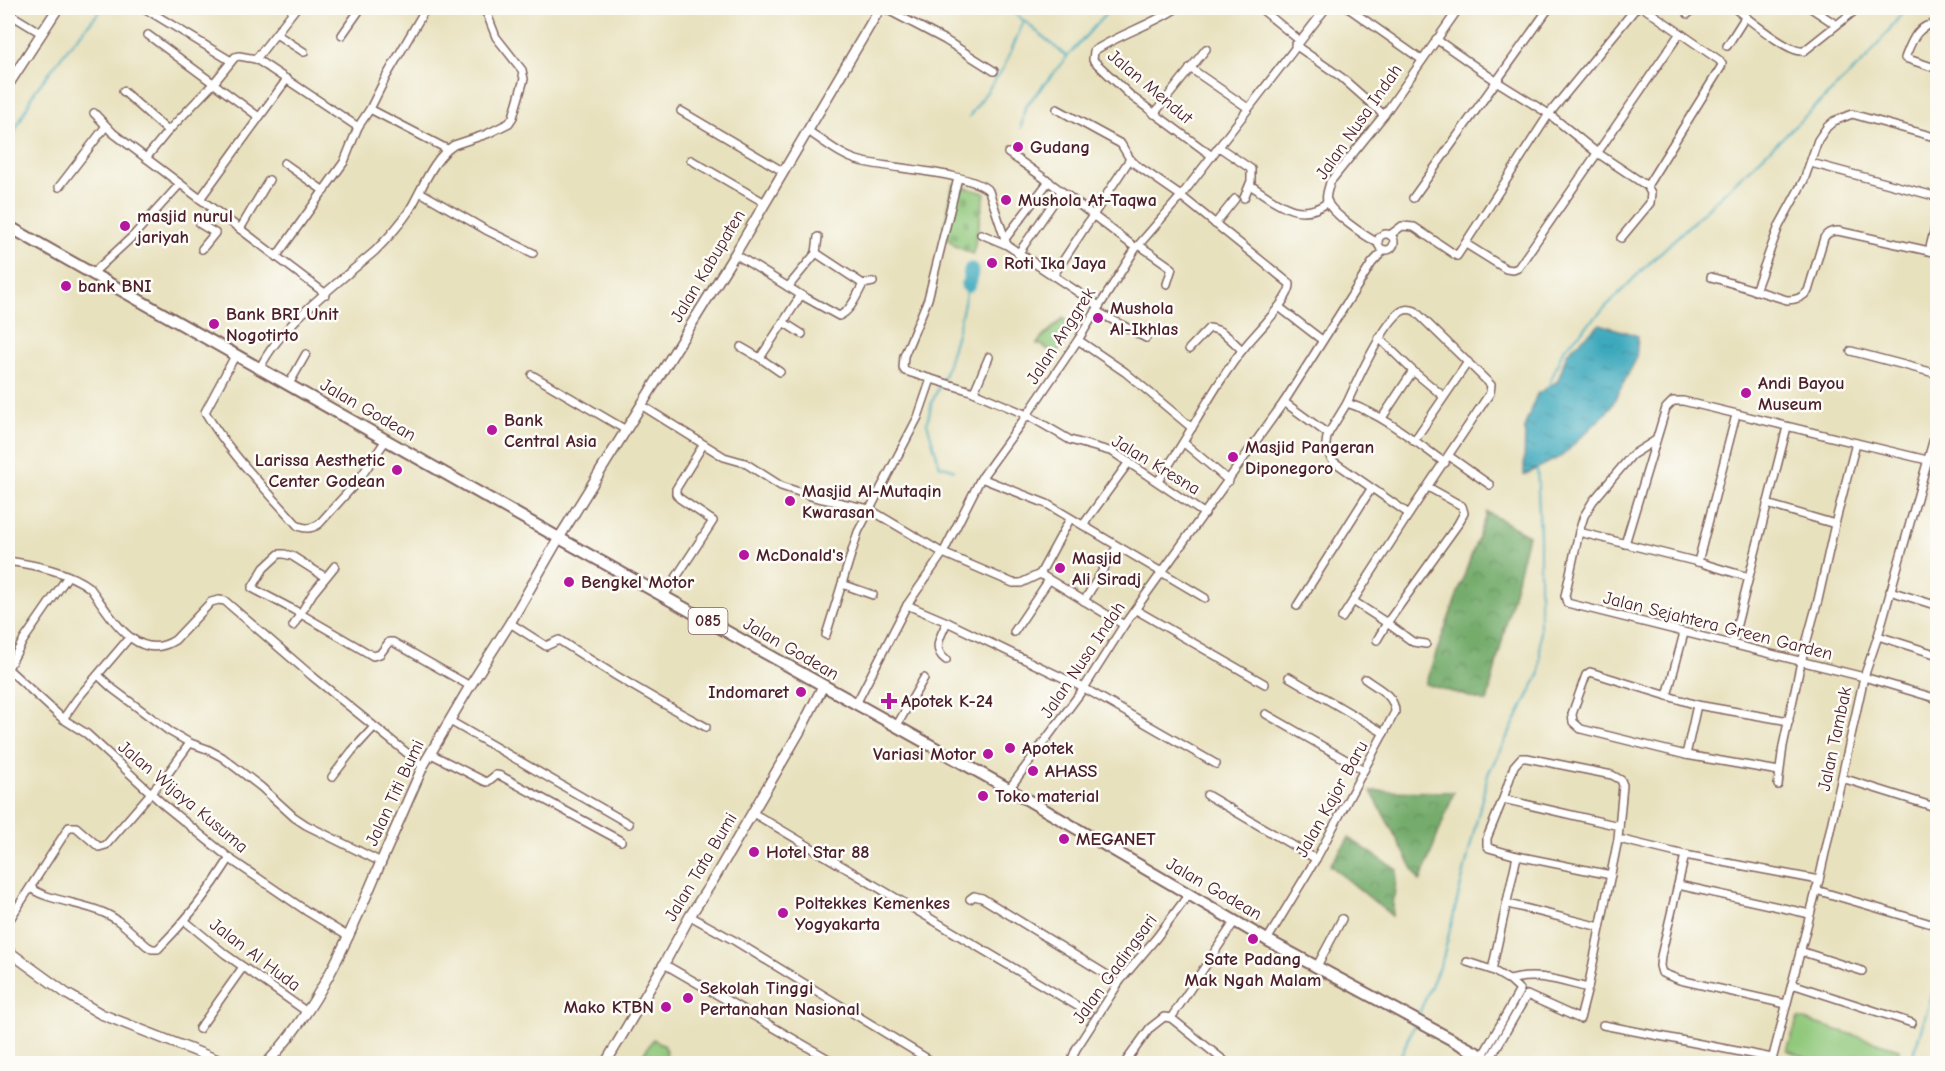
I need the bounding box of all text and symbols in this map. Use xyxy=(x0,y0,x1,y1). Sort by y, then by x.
street label: Jalan Mendut xyxy=(1103,45,1197,129)
street label: Jalan Nusa Indah xyxy=(1311,60,1407,184)
place label: Gudang xyxy=(1030,137,1090,158)
marker: Gudang xyxy=(1011,140,1025,154)
place label: Mushola At-Taqwa xyxy=(1018,190,1157,211)
marker: Mushola At-Taqwa xyxy=(999,193,1013,207)
place label: masjid nurul jariyah xyxy=(135,206,233,248)
street label: Jalan Kabupaten xyxy=(666,206,750,326)
marker: masjid nurul jariyah xyxy=(118,219,132,233)
place label: Roti Ika Jaya xyxy=(1004,253,1106,274)
marker: Roti Ika Jaya xyxy=(985,256,999,270)
place label: bank BNI xyxy=(78,276,152,297)
marker: bank BNI xyxy=(59,279,73,293)
street label: Jalan Anggrek xyxy=(1022,284,1100,388)
place label: Mushola Al-Ikhlas xyxy=(1110,298,1178,340)
place label: Bank BRI Unit Nogotirto xyxy=(226,304,339,346)
marker: Mushola Al-Ikhlas xyxy=(1091,311,1105,325)
marker: Bank BRI Unit Nogotirto xyxy=(207,317,221,331)
place label: Andi Bayou Museum xyxy=(1758,373,1845,415)
street label: Jalan Godean xyxy=(316,374,420,446)
marker: Andi Bayou Museum xyxy=(1739,386,1753,400)
place label: Bank Central Asia xyxy=(504,410,597,452)
marker: Bank Central Asia xyxy=(485,423,499,437)
street label: Jalan Kresna xyxy=(1108,430,1204,500)
place label: Masjid Pangeran Diponegoro xyxy=(1245,437,1374,479)
place label: Larissa Aesthetic Center Godean xyxy=(255,450,386,492)
marker: Masjid Pangeran Diponegoro xyxy=(1226,450,1240,464)
marker: Larissa Aesthetic Center Godean xyxy=(390,463,404,477)
place label: Masjid Al-Mutaqin Kwarasan xyxy=(802,481,942,523)
marker: Masjid Al-Mutaqin Kwarasan xyxy=(783,494,797,508)
place label: McDonald's xyxy=(756,545,844,566)
marker: McDonald's xyxy=(737,548,751,562)
place label: Masjid Ali Siradj xyxy=(1072,548,1141,590)
marker: Masjid Ali Siradj xyxy=(1053,561,1067,575)
place label: Bengkel Motor xyxy=(581,572,695,593)
marker: Bengkel Motor xyxy=(562,575,576,589)
street label: Jalan Sejahtera Green Garden xyxy=(1601,587,1835,665)
street label: Jalan Nusa Indah xyxy=(1036,598,1130,722)
road number: 085 xyxy=(688,608,728,634)
street label: Jalan Godean xyxy=(739,613,843,685)
place label: Indomaret xyxy=(708,682,790,703)
marker: Indomaret xyxy=(794,685,808,699)
street label: Jalan Tambak xyxy=(1814,685,1856,793)
place label: Apotek K-24 xyxy=(901,691,993,712)
marker: Apotek K-24 xyxy=(882,694,896,708)
street label: Jalan Wijaya Kusuma xyxy=(114,737,252,857)
street label: Jalan Titi Bumi xyxy=(361,737,429,849)
street label: Jalan Kajor Baru xyxy=(1291,737,1373,861)
place label: Apotek xyxy=(1022,738,1074,759)
marker: Apotek xyxy=(1003,741,1017,755)
place label: Variasi Motor xyxy=(873,744,977,765)
marker: Variasi Motor xyxy=(981,747,995,761)
place label: AHASS xyxy=(1045,761,1098,782)
marker: AHASS xyxy=(1026,764,1040,778)
place label: Toko material xyxy=(995,786,1099,807)
marker: Toko material xyxy=(976,789,990,803)
street label: Jalan Tata Bumi xyxy=(660,809,742,925)
place label: MEGANET xyxy=(1076,829,1156,850)
marker: MEGANET xyxy=(1057,832,1071,846)
place label: Hotel Star 88 xyxy=(766,842,870,863)
marker: Hotel Star 88 xyxy=(747,845,761,859)
street label: Jalan Godean xyxy=(1162,853,1266,925)
place label: Poltekkes Kemenkes Yogyakarta xyxy=(795,893,950,935)
marker: Poltekkes Kemenkes Yogyakarta xyxy=(776,906,790,920)
street label: Jalan Gadingsari xyxy=(1068,910,1162,1028)
street label: Jalan Al Huda xyxy=(205,914,305,996)
marker: Sate Padang Mak Ngah Malam xyxy=(1246,932,1260,946)
place label: Sate Padang Mak Ngah Malam xyxy=(1185,949,1321,991)
place label: Sekolah Tinggi Pertanahan Nasional xyxy=(700,978,860,1020)
marker: Sekolah Tinggi Pertanahan Nasional xyxy=(681,991,695,1005)
place label: Mako KTBN xyxy=(564,997,654,1018)
marker: Mako KTBN xyxy=(659,1000,673,1014)

